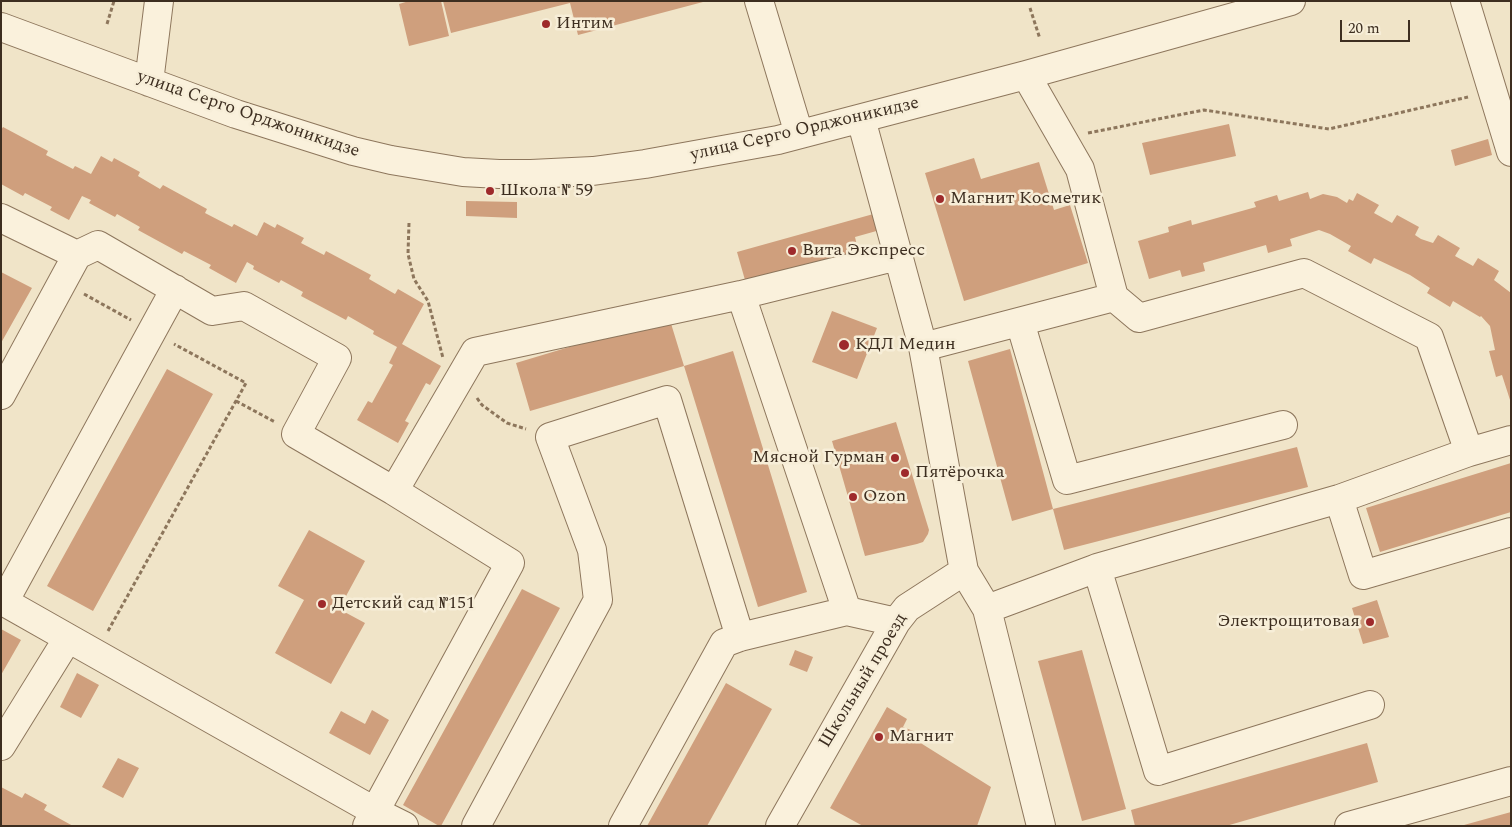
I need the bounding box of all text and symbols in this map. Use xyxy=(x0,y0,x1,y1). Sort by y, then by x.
scale bar xyxy=(1342,10,1412,42)
place label: Интим xyxy=(556,13,614,35)
text: 20 m xyxy=(1348,17,1380,40)
marker: Интим xyxy=(540,18,552,30)
street label: улица Серго Орджоникидзе xyxy=(134,67,362,163)
street label: улица Серго Орджоникидзе xyxy=(689,93,921,167)
place label: Школа № 59 xyxy=(500,180,593,202)
marker: Школа № 59 xyxy=(484,185,496,197)
place label: Магнит Косметик xyxy=(950,188,1101,210)
marker: Магнит Косметик xyxy=(934,193,946,205)
place label: Вита Экспресс xyxy=(802,240,925,262)
marker: Вита Экспресс xyxy=(786,245,798,257)
place label: КДЛ Медин xyxy=(855,334,956,356)
marker: КДЛ Медин xyxy=(837,338,851,352)
place label: Мясной Гурман xyxy=(752,447,885,469)
marker: Мясной Гурман xyxy=(889,452,901,464)
place label: Пятёрочка xyxy=(915,462,1005,484)
marker: Пятёрочка xyxy=(899,467,911,479)
place label: Ozon xyxy=(863,486,906,508)
marker: Ozon xyxy=(847,491,859,503)
place label: Детский сад №151 xyxy=(332,593,475,615)
marker: Детский сад №151 xyxy=(316,598,328,610)
street label: Школьный проезд xyxy=(815,610,913,752)
place label: Электрощитовая xyxy=(1217,611,1360,633)
marker: Электрощитовая xyxy=(1364,616,1376,628)
place label: Магнит xyxy=(889,726,954,748)
marker: Магнит xyxy=(873,731,885,743)

